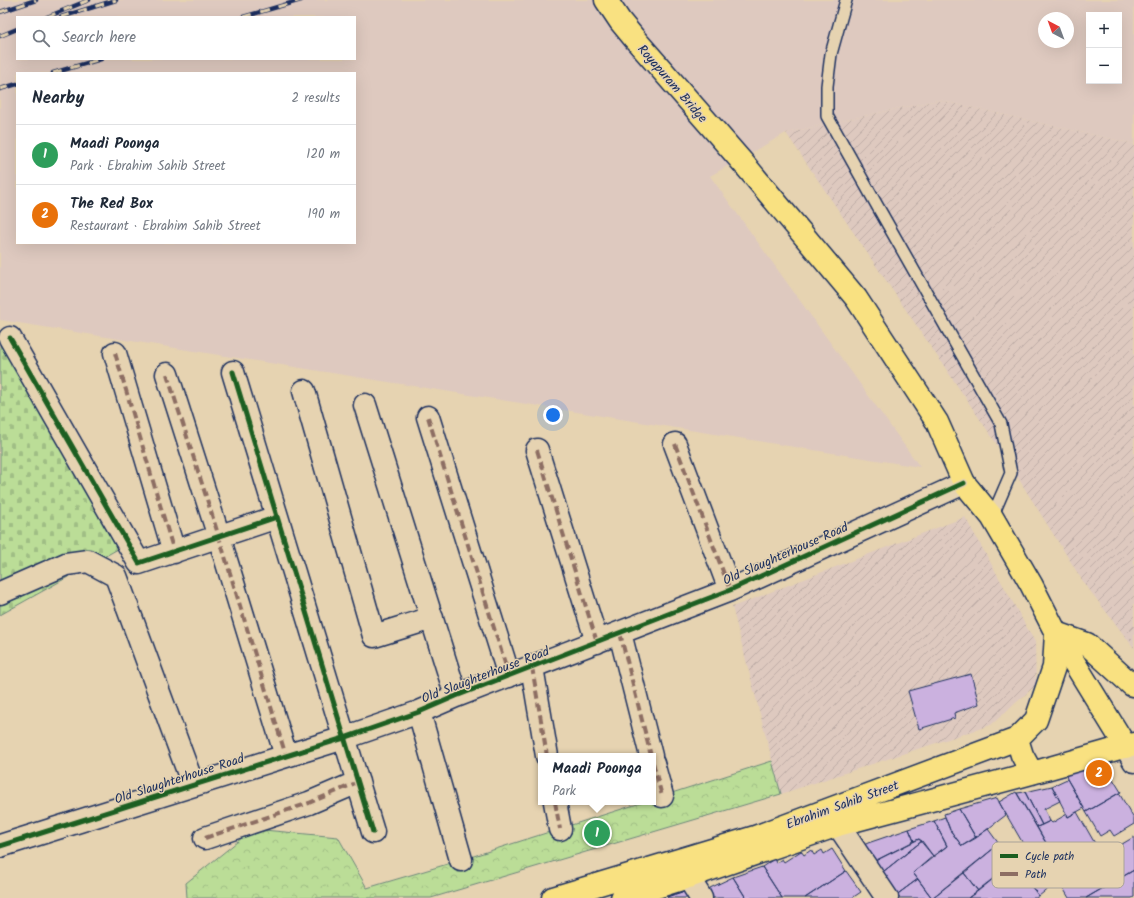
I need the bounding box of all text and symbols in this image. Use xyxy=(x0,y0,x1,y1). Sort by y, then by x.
north arrow xyxy=(1038,12,1074,48)
map controls xyxy=(1086,12,1122,84)
button: + xyxy=(1086,12,1122,48)
search box xyxy=(16,16,356,60)
text: Search here xyxy=(62,26,136,50)
icon: search xyxy=(30,27,52,49)
street label: Royapuram Bridge xyxy=(632,40,712,128)
button: − xyxy=(1086,48,1122,84)
text: Nearby xyxy=(32,85,84,112)
text: 2 results xyxy=(292,88,340,109)
text: Maadi Poonga xyxy=(70,132,160,156)
text: 1 xyxy=(43,144,47,165)
text: 120 m xyxy=(306,144,340,165)
text: Park · Ebrahim Sahib Street xyxy=(70,156,226,177)
text: The Red Box xyxy=(70,192,153,216)
text: 2 xyxy=(41,204,49,225)
text: 190 m xyxy=(308,204,340,225)
text: Restaurant · Ebrahim Sahib Street xyxy=(70,216,261,237)
your location xyxy=(543,405,563,425)
street label: Old Slaughterhouse Road xyxy=(719,517,852,591)
street label: Old Slaughterhouse Road xyxy=(419,641,553,709)
street label: Old Slaughterhouse Road xyxy=(112,748,248,810)
popup xyxy=(538,753,656,805)
text: Maadi Poonga xyxy=(552,757,642,781)
pin: 2 xyxy=(1086,758,1112,788)
street label: Ebrahim Sahib Street xyxy=(783,775,903,836)
text: Park xyxy=(552,781,576,802)
pin: 1 xyxy=(584,818,610,848)
legend xyxy=(992,842,1124,888)
text: Cycle path xyxy=(1025,848,1074,866)
text: Path xyxy=(1025,866,1046,884)

